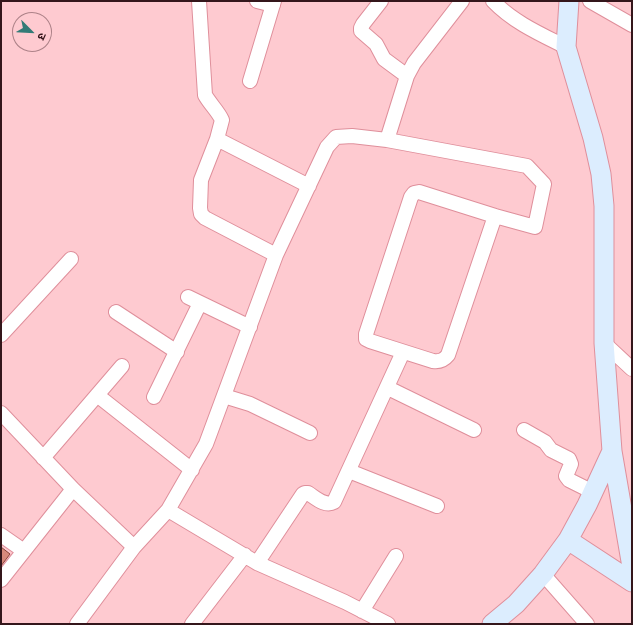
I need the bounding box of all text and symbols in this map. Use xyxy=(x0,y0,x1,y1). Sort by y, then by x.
north arrow xyxy=(12,12,52,52)
text: उ xyxy=(34,31,50,42)

